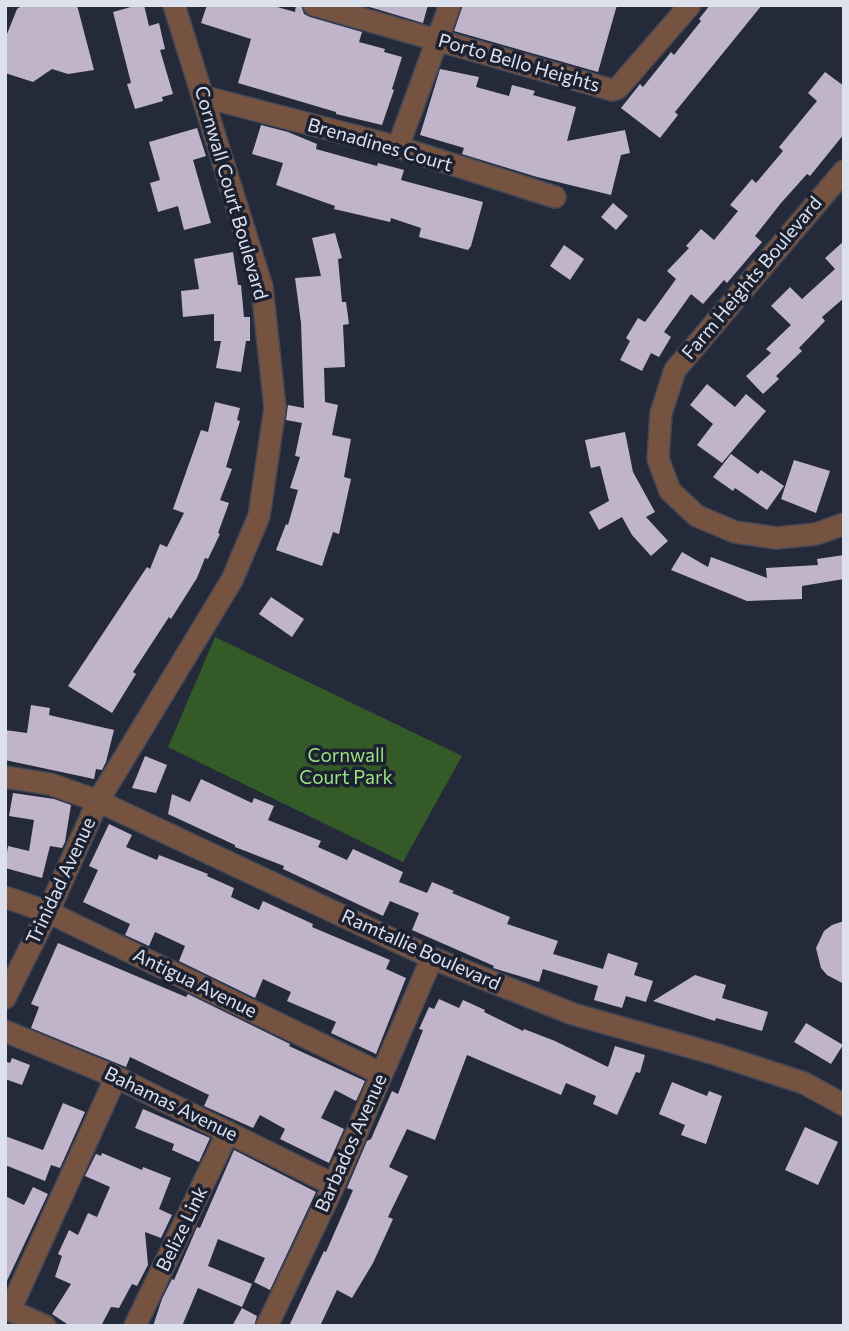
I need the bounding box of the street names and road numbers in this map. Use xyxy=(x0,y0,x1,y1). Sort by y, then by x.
street label: Porto Bello Heights xyxy=(436,29,602,97)
street label: Cornwall Court Boulevard xyxy=(190,83,272,303)
street label: Brenadines Court xyxy=(305,113,455,177)
street label: Farm Heights Boulevard xyxy=(677,192,827,364)
street label: Trinidad Avenue xyxy=(22,814,100,948)
street label: Ramtallie Boulevard xyxy=(338,905,504,995)
street label: Antigua Avenue xyxy=(130,943,260,1023)
street label: Bahamas Avenue xyxy=(101,1062,241,1146)
street label: Barbados Avenue xyxy=(310,1070,392,1216)
street label: Belize Link xyxy=(152,1183,212,1275)

